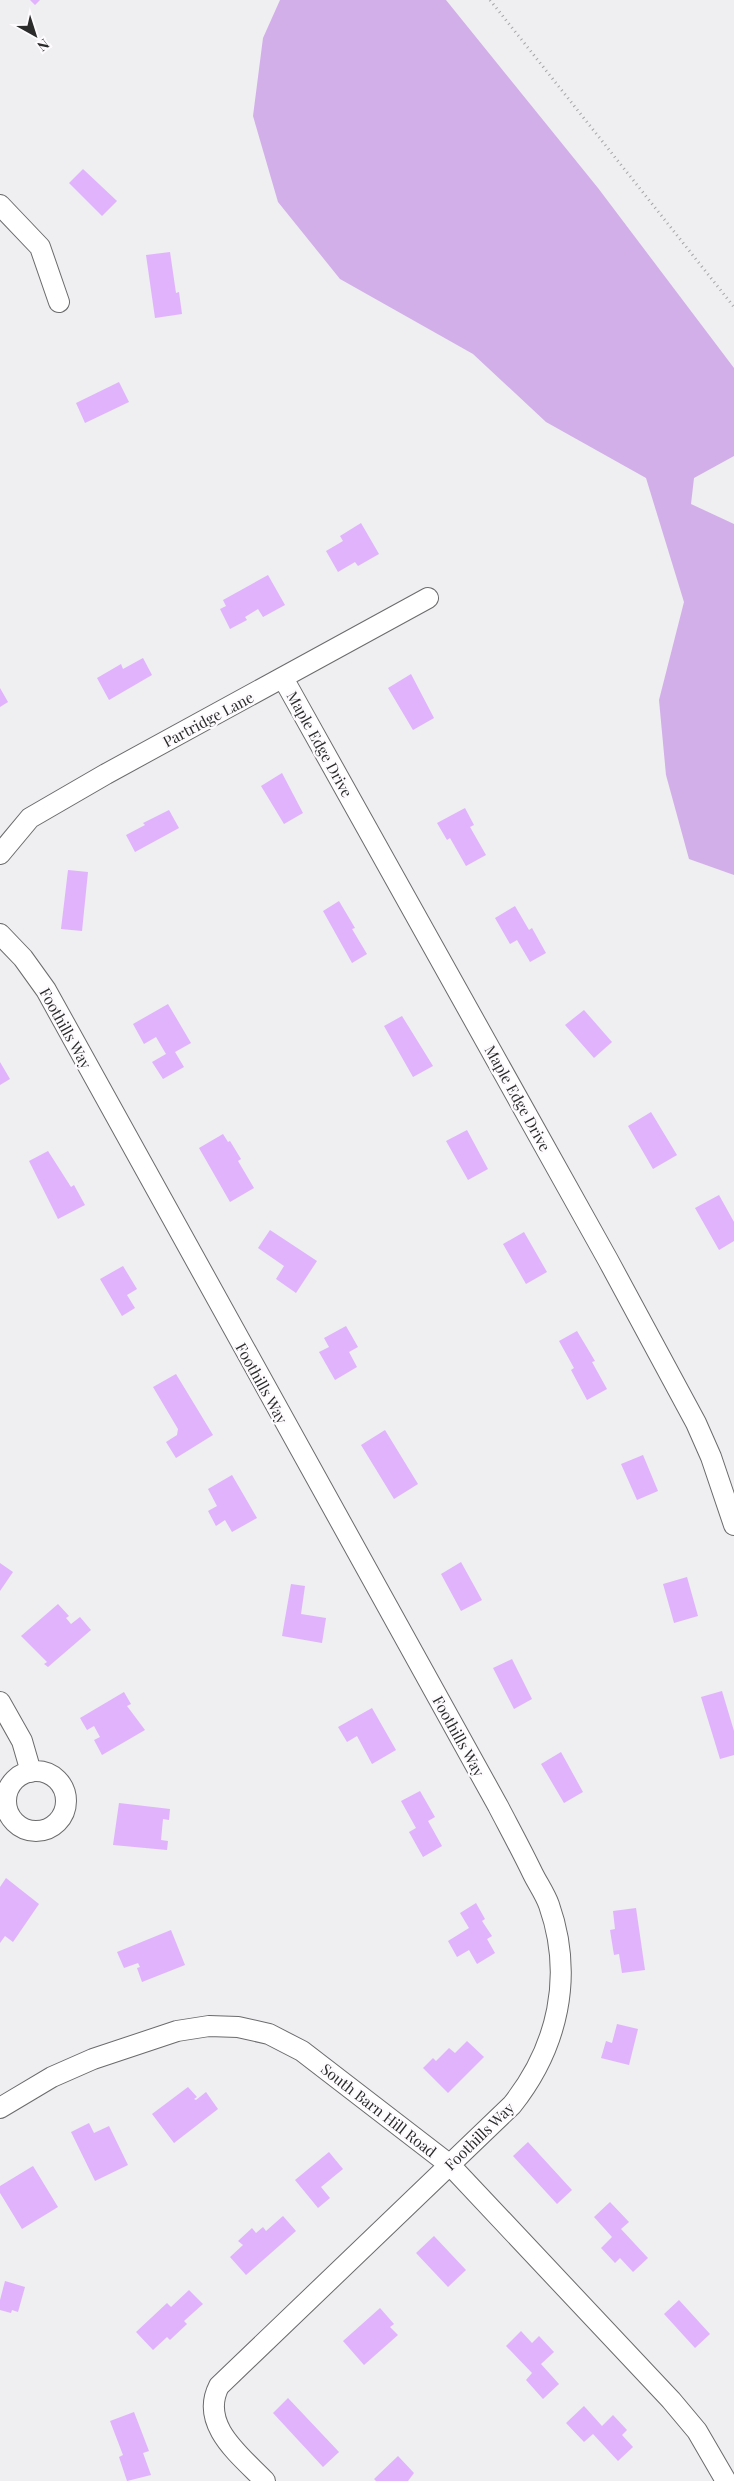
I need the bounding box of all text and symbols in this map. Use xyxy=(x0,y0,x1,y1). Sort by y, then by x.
north arrow xyxy=(10,10,60,60)
text: N xyxy=(34,35,53,56)
street label: Partridge Lane xyxy=(159,687,257,751)
street label: Maple Edge Drive xyxy=(283,687,357,801)
street label: Foothills Way xyxy=(36,984,97,1072)
street label: Maple Edge Drive xyxy=(481,1041,555,1155)
street label: Foothills Way xyxy=(232,1339,293,1427)
street label: Foothills Way xyxy=(429,1692,490,1780)
street label: South Barn Hill Road xyxy=(317,2059,441,2162)
street label: Foothills Way xyxy=(440,2097,518,2174)

